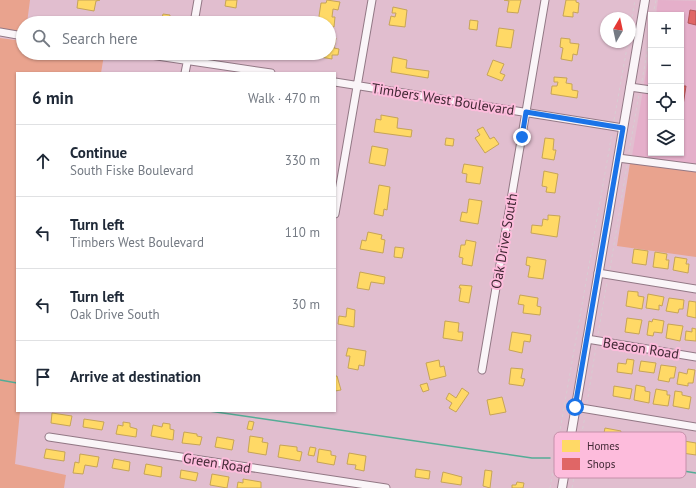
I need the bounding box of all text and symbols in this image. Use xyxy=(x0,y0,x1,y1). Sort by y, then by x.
north arrow xyxy=(600,12,636,48)
map controls xyxy=(648,12,684,156)
button: + xyxy=(648,12,684,48)
search box xyxy=(16,16,336,60)
icon: search xyxy=(30,27,52,49)
text: Search here xyxy=(62,29,138,48)
button: − xyxy=(648,48,684,84)
street label: Timbers West Boulevard xyxy=(370,79,516,119)
button: locate xyxy=(648,84,684,120)
text: 6 min xyxy=(32,87,73,109)
text: Walk · 470 m xyxy=(248,90,320,107)
button: layers xyxy=(648,120,684,156)
route end xyxy=(513,128,531,146)
text: Continue xyxy=(70,143,127,162)
icon: ahead xyxy=(32,150,54,172)
text: 330 m xyxy=(285,152,320,169)
text: South Fiske Boulevard xyxy=(70,162,194,179)
street label: Oak Drive South xyxy=(487,192,521,290)
text: Turn left xyxy=(70,215,124,234)
icon: left xyxy=(32,222,54,244)
text: 110 m xyxy=(285,224,320,241)
text: Timbers West Boulevard xyxy=(70,234,204,251)
text: Turn left xyxy=(70,287,124,306)
icon: left xyxy=(32,294,54,316)
text: 30 m xyxy=(292,296,320,313)
text: Oak Drive South xyxy=(70,306,160,323)
street label: Beacon Road xyxy=(602,333,680,363)
icon: arrive xyxy=(32,366,54,388)
text: Arrive at destination xyxy=(70,367,201,386)
route start xyxy=(566,398,584,416)
legend xyxy=(554,432,686,478)
text: Homes xyxy=(587,439,620,453)
street label: Green Road xyxy=(182,449,252,477)
text: Shops xyxy=(587,457,616,471)

